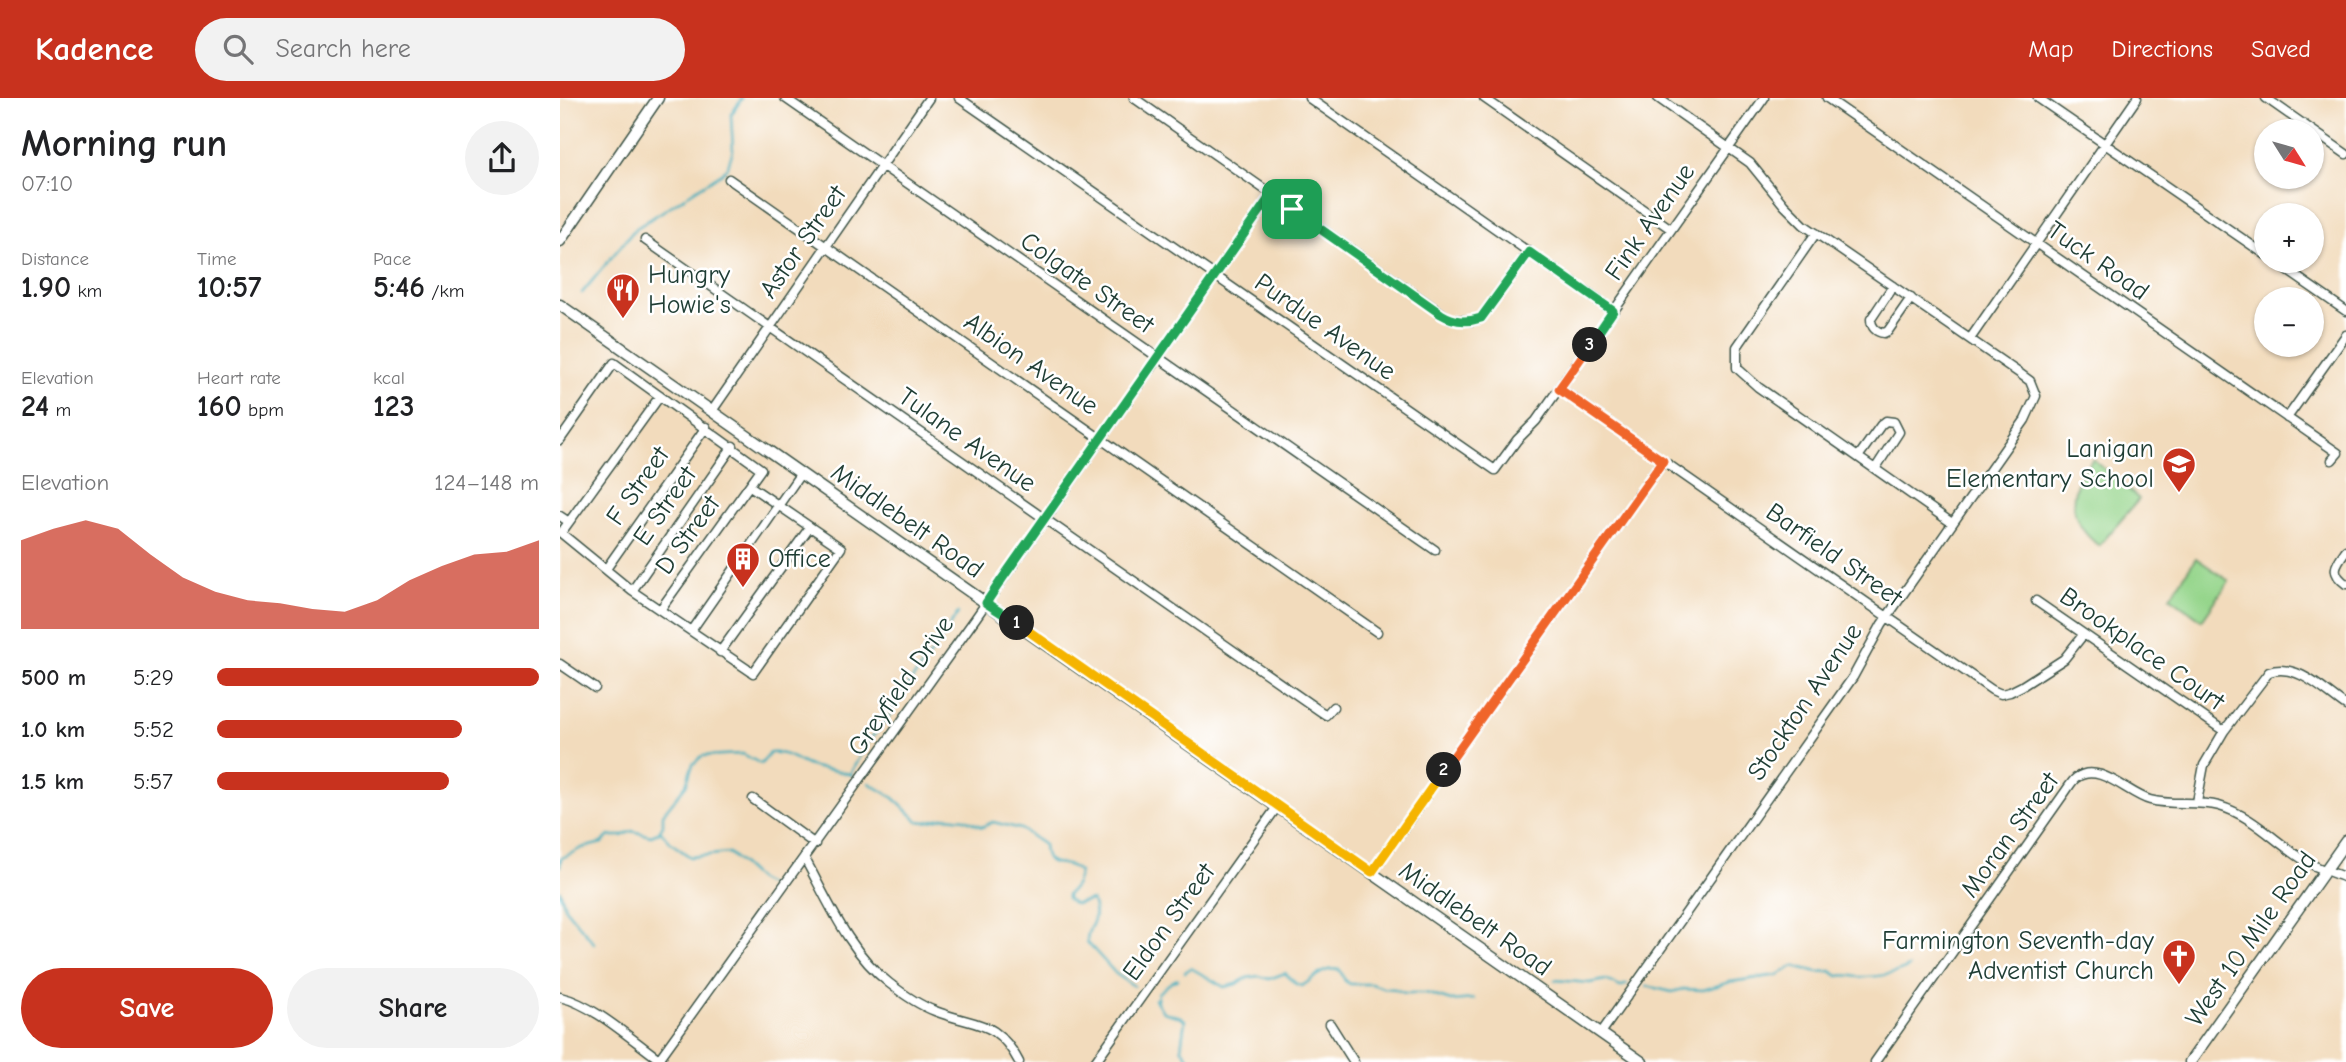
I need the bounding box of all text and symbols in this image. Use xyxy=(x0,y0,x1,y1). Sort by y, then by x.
search box xyxy=(195,18,685,81)
text: Kadence xyxy=(35,30,153,68)
icon: search xyxy=(219,30,257,68)
text: Search here xyxy=(275,34,411,64)
text: Map xyxy=(2028,35,2074,63)
text: Directions xyxy=(2112,35,2213,63)
text: Saved xyxy=(2251,35,2311,63)
north arrow xyxy=(2254,119,2324,189)
map controls xyxy=(2254,119,2324,357)
button: share xyxy=(465,121,539,195)
text: Morning run xyxy=(21,122,227,166)
street label: Fink Avenue xyxy=(1599,158,1701,286)
text: 07:10 xyxy=(21,170,73,197)
street label: Astor Street xyxy=(753,179,854,304)
pin xyxy=(1262,179,1322,239)
icon: arrive xyxy=(1273,190,1311,228)
button: + xyxy=(2254,203,2324,273)
street label: Tuck Road xyxy=(2042,215,2154,307)
street label: Colgate Street xyxy=(1014,226,1161,341)
text: Distance xyxy=(21,248,89,270)
text: Time xyxy=(197,248,236,270)
text: Pace xyxy=(373,248,411,270)
place label: Hungry Howie's xyxy=(648,260,731,320)
street label: Purdue Avenue xyxy=(1249,267,1401,387)
text: 1.90 xyxy=(21,270,71,305)
text: 10:57 xyxy=(197,270,262,305)
text: 5:46 xyxy=(373,270,425,305)
restaurant icon: Hungry Howie's xyxy=(604,271,642,320)
text: km xyxy=(71,280,102,302)
text: /km xyxy=(425,280,464,302)
button: − xyxy=(2254,287,2324,357)
street label: Albion Avenue xyxy=(958,307,1104,421)
pin: 3 xyxy=(1572,328,1608,362)
text: 3 xyxy=(1585,333,1594,355)
text: Elevation xyxy=(21,367,94,389)
text: Heart rate xyxy=(197,367,281,389)
text: kcal xyxy=(373,367,405,389)
street label: Tulane Avenue xyxy=(892,381,1042,499)
text: 24 xyxy=(21,389,49,424)
text: 160 xyxy=(197,389,242,424)
text: 123 xyxy=(373,389,415,424)
text: m xyxy=(49,399,71,421)
text: bpm xyxy=(242,399,284,421)
place label: Lanigan Elementary School xyxy=(1946,434,2154,494)
street label: F Street xyxy=(600,440,677,531)
school or university icon: Lanigan Elementary School xyxy=(2160,445,2198,494)
street label: Middlebelt Road xyxy=(825,457,989,585)
street label: E Street xyxy=(627,459,704,551)
text: Elevation xyxy=(21,469,109,496)
text: 124–148 m xyxy=(434,469,539,496)
street label: D Street xyxy=(649,488,728,580)
street label: Barfield Street xyxy=(1760,497,1909,614)
building icon: Office xyxy=(724,540,762,589)
place label: Office xyxy=(768,544,831,574)
street label: Brookplace Court xyxy=(2054,581,2231,718)
pin: 1 xyxy=(1000,606,1035,640)
street label: Greyfield Drive xyxy=(842,610,960,762)
text: 1 xyxy=(1013,611,1020,633)
street label: Stockton Avenue xyxy=(1742,618,1868,786)
text: 500 m xyxy=(21,664,86,691)
text: 5:29 xyxy=(133,664,174,691)
text: 1.0 km xyxy=(21,716,85,743)
text: 5:52 xyxy=(133,716,174,743)
pin: 2 xyxy=(1426,752,1462,788)
text: 2 xyxy=(1439,758,1448,780)
street label: Moran Street xyxy=(1955,765,2066,903)
text: 1.5 km xyxy=(21,768,84,795)
text: 5:57 xyxy=(133,768,173,795)
street label: West 10 Mile Road xyxy=(2179,846,2323,1032)
street label: Middlebelt Road xyxy=(1393,855,1557,983)
street label: Eldon Street xyxy=(1117,856,1222,986)
place label: Farmington Seventh-day Adventist Church xyxy=(1882,926,2154,986)
church icon: Farmington Seventh-day Adventist Church xyxy=(2160,937,2198,986)
button: Save xyxy=(21,968,273,1048)
button: Share xyxy=(287,968,539,1048)

